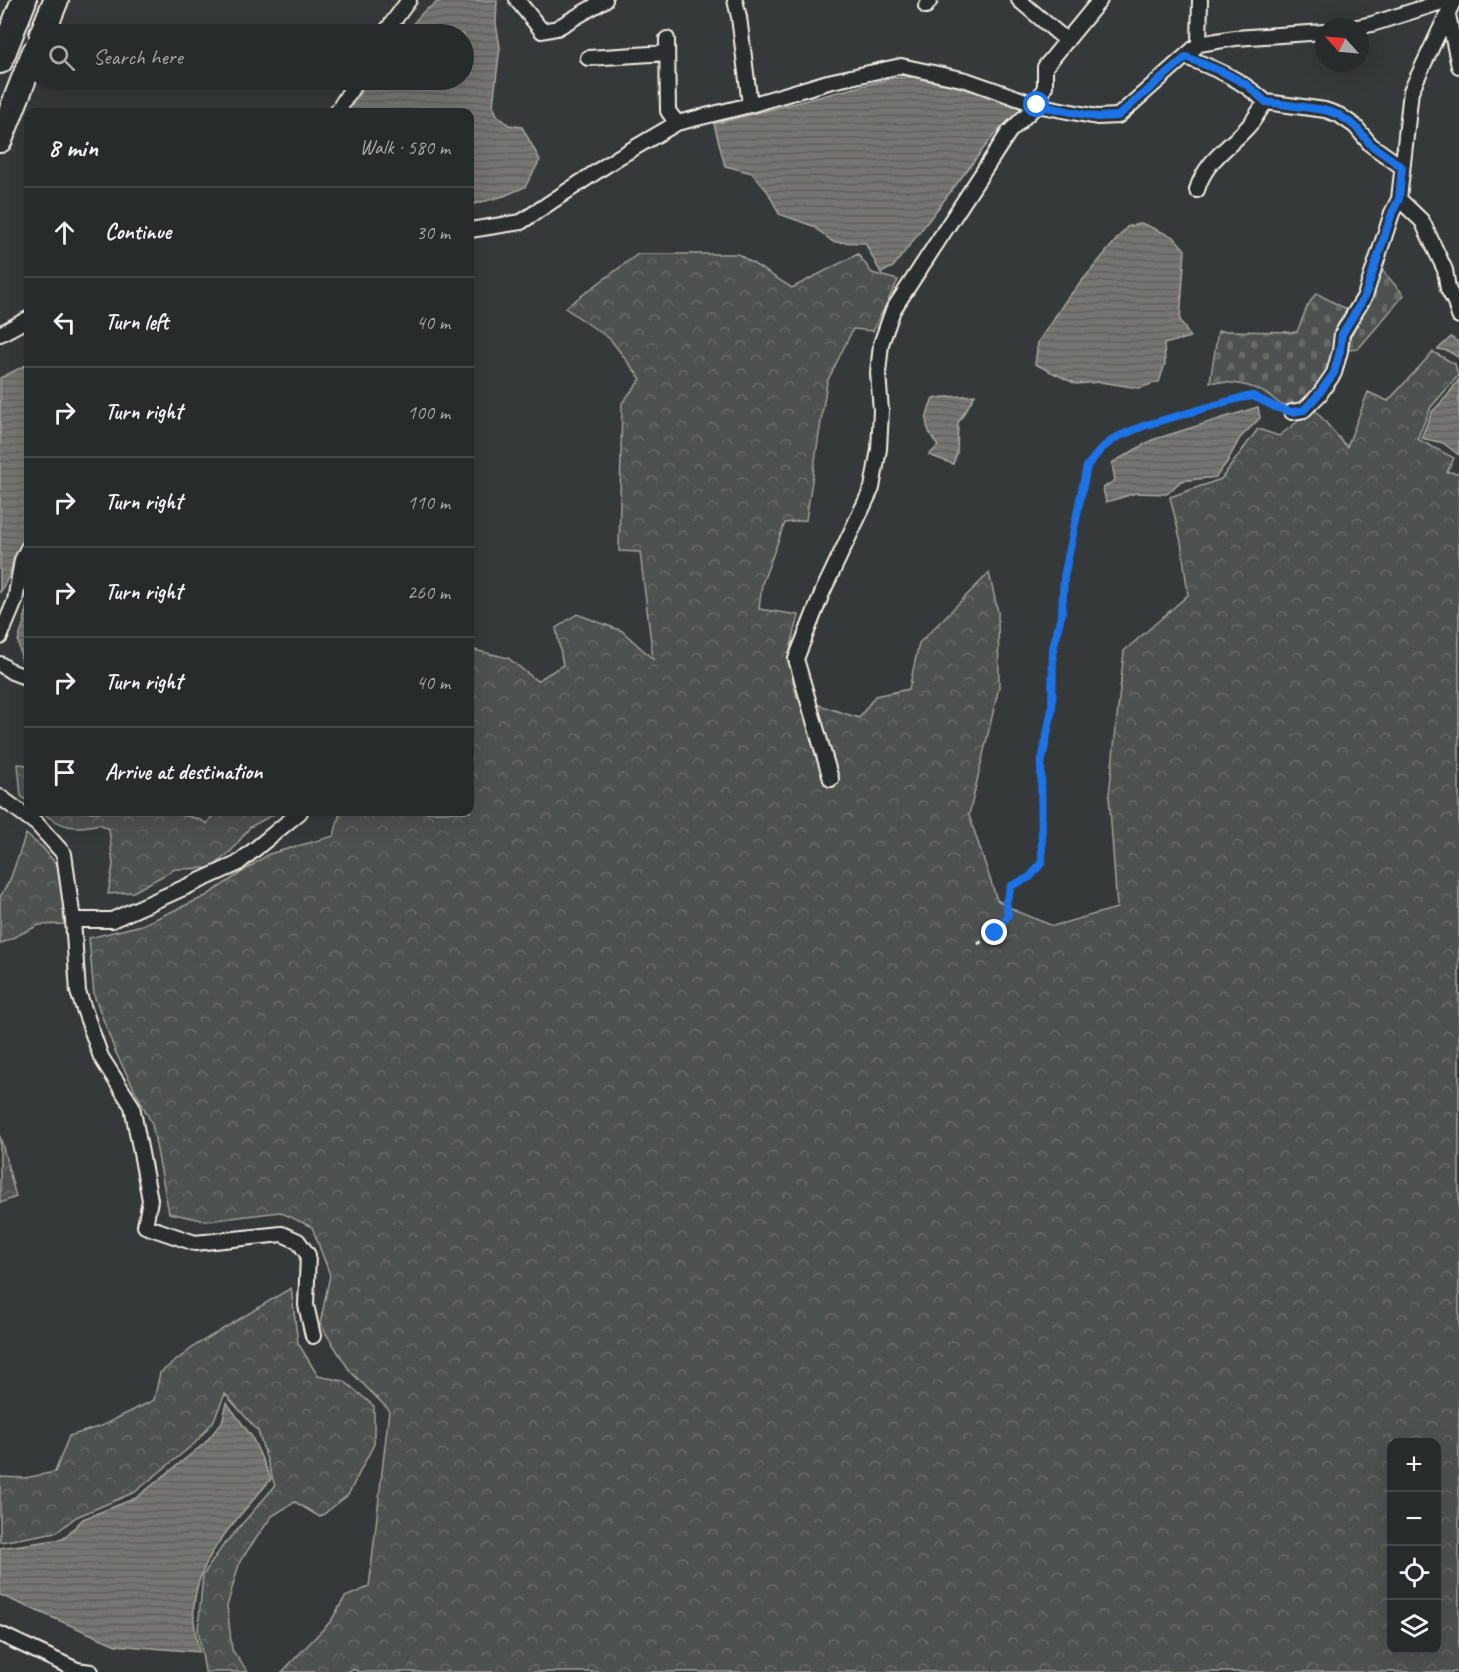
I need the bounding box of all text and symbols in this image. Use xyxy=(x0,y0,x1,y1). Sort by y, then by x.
north arrow xyxy=(1315,18,1369,72)
search box xyxy=(24,24,474,90)
icon: search xyxy=(45,41,78,74)
text: Search here xyxy=(93,43,183,71)
route start xyxy=(1023,91,1049,117)
text: 8 min xyxy=(48,131,98,164)
text: Walk · 580 m xyxy=(360,135,450,160)
icon: ahead xyxy=(48,216,81,249)
text: Continue xyxy=(105,218,171,246)
text: 30 m xyxy=(416,220,450,245)
icon: left xyxy=(48,306,81,339)
text: Turn left xyxy=(105,308,169,336)
text: 40 m xyxy=(416,310,450,335)
icon: right xyxy=(48,396,81,429)
text: Turn right xyxy=(105,398,182,426)
text: 100 m xyxy=(407,400,450,425)
icon: right xyxy=(48,486,81,519)
text: Turn right xyxy=(105,488,182,516)
text: 110 m xyxy=(407,490,450,515)
icon: right xyxy=(48,576,81,609)
text: Turn right xyxy=(105,578,182,606)
text: 260 m xyxy=(407,580,450,605)
icon: right xyxy=(48,666,81,699)
text: Turn right xyxy=(105,668,182,696)
text: 40 m xyxy=(416,670,450,695)
icon: arrive xyxy=(48,756,81,789)
text: Arrive at destination xyxy=(105,758,262,786)
route end xyxy=(981,919,1007,945)
map controls xyxy=(1387,1438,1441,1654)
button: + xyxy=(1387,1438,1441,1492)
button: − xyxy=(1387,1492,1441,1546)
button: locate xyxy=(1387,1546,1441,1600)
button: layers xyxy=(1387,1600,1441,1654)

